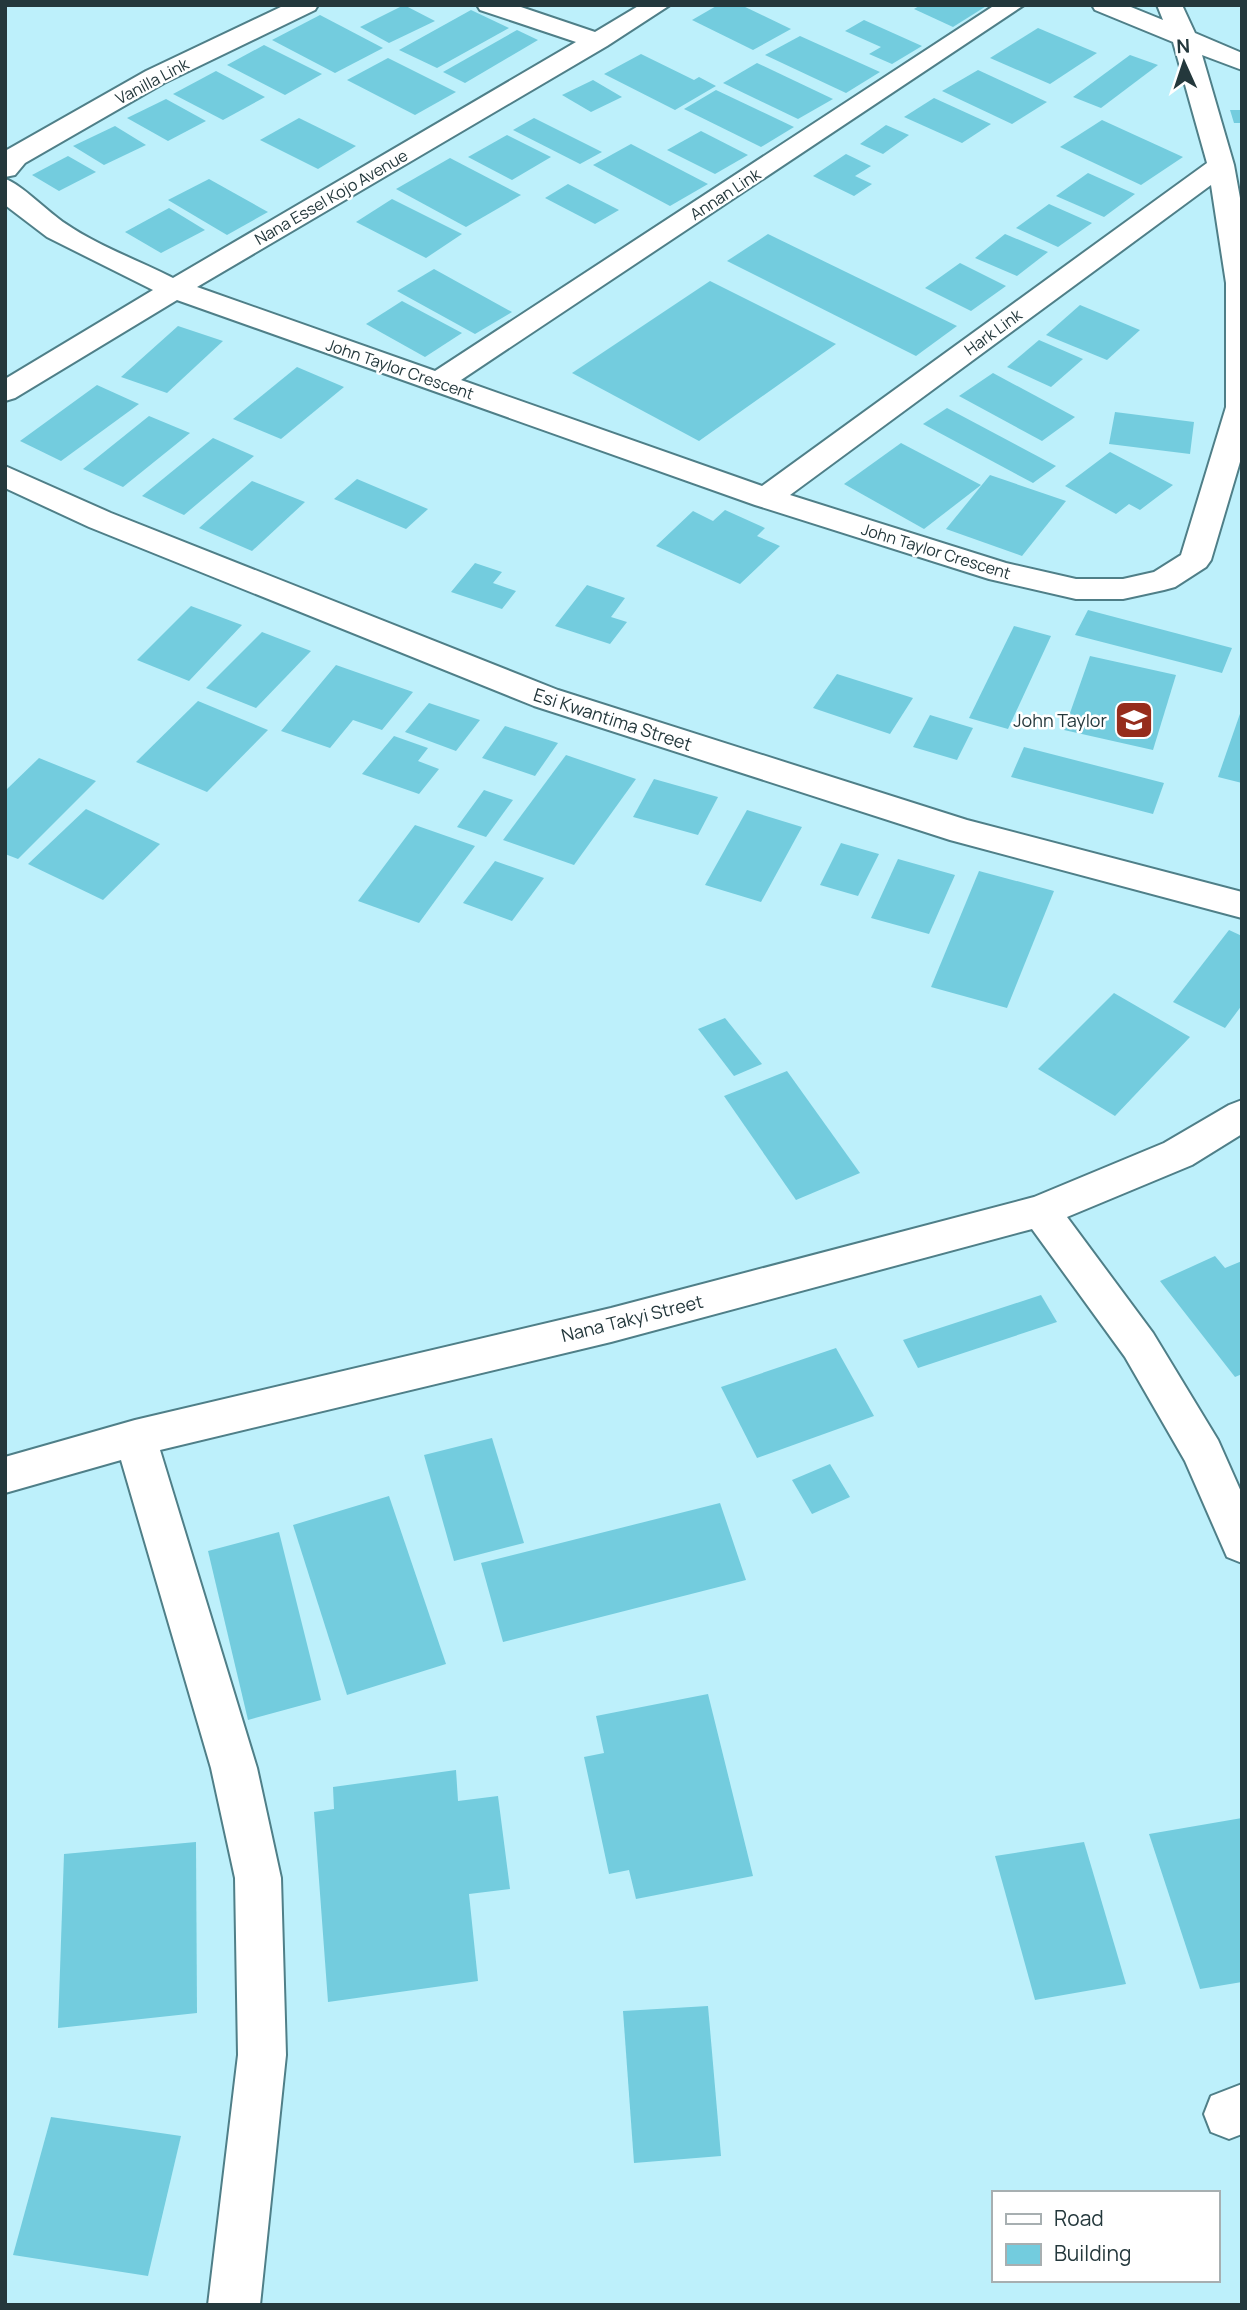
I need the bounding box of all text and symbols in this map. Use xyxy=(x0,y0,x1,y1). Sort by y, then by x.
north arrow xyxy=(1149,28,1219,98)
text: N xyxy=(1176,33,1191,59)
street label: Vanilla Link xyxy=(112,52,193,109)
street label: Nana Essel Kojo Avenue xyxy=(250,144,412,250)
street label: Annan Link xyxy=(685,162,765,225)
street label: Hark Link xyxy=(960,303,1027,360)
street label: John Taylor Crescent xyxy=(323,333,477,405)
street label: John Taylor Crescent xyxy=(859,518,1013,584)
street label: Esi Kwantima Street xyxy=(531,682,695,756)
school or university icon: John Taylor xyxy=(1113,699,1155,741)
place label: John Taylor xyxy=(1013,708,1108,732)
street label: Nana Takyi Street xyxy=(559,1289,705,1347)
legend xyxy=(992,2191,1219,2282)
text: Road xyxy=(1054,2204,1104,2232)
text: Building xyxy=(1054,2239,1131,2267)

